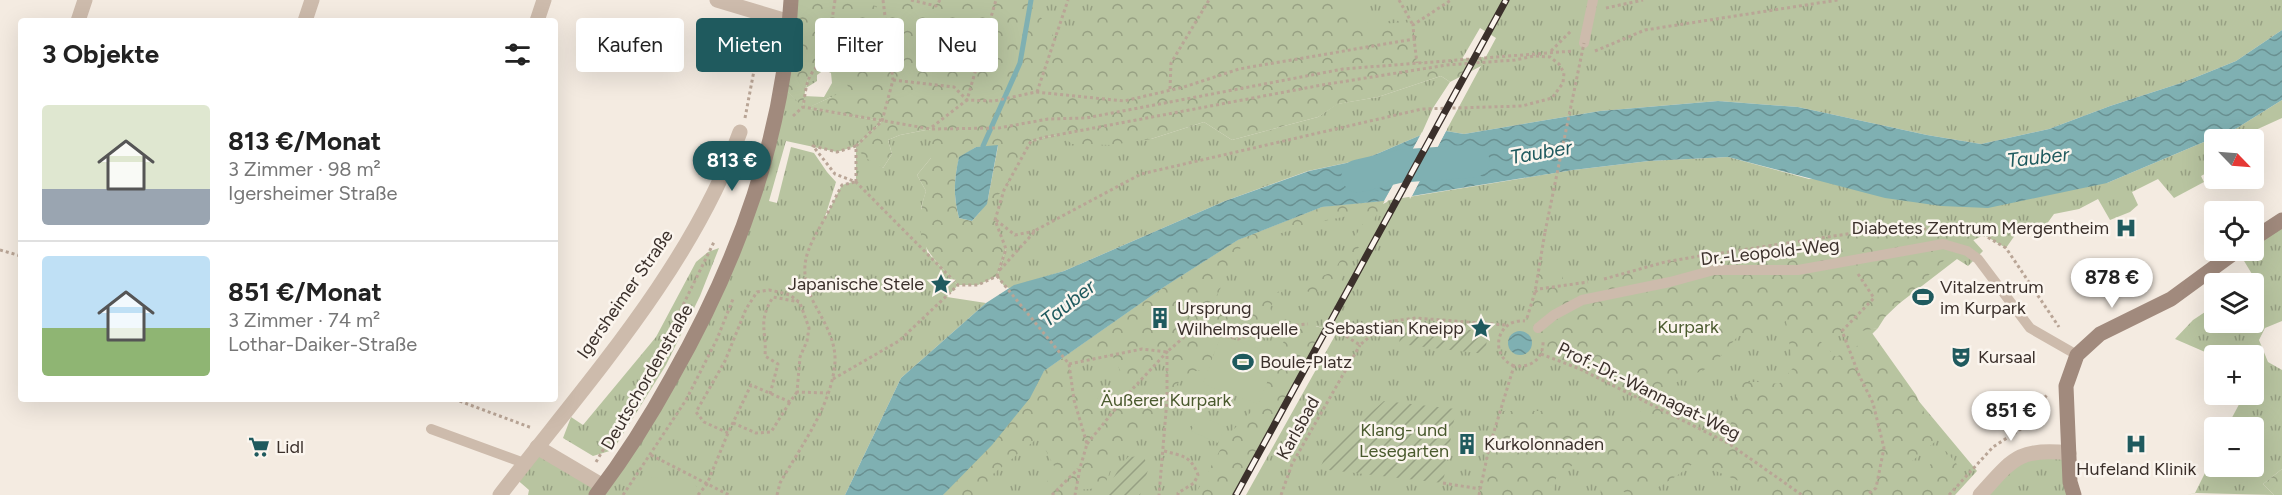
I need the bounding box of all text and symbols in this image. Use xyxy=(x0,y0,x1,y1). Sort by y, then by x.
chip: Kaufen xyxy=(576,18,684,72)
chip: Mieten xyxy=(696,18,803,72)
chip: Filter xyxy=(815,18,904,72)
chip: Neu xyxy=(916,18,998,72)
text: 3 Objekte xyxy=(42,38,159,70)
icon: filters xyxy=(501,38,534,71)
text: 813 €/Monat xyxy=(228,125,381,157)
icon: home xyxy=(90,129,162,201)
north arrow xyxy=(2204,129,2264,189)
map controls xyxy=(2204,129,2264,477)
water label: Tauber xyxy=(1508,135,1575,169)
pin: 813 € xyxy=(690,141,774,192)
water label: Tauber xyxy=(2006,142,2071,172)
text: 813 € xyxy=(707,148,757,172)
text: 3 Zimmer · 98 m² xyxy=(228,157,381,181)
text: Igersheimer Straße xyxy=(228,181,398,205)
button: locate xyxy=(2204,201,2264,261)
hospital icon: Diabetes Zentrum Mergentheim xyxy=(2114,216,2138,240)
place label: Diabetes Zentrum Mergentheim xyxy=(1852,217,2109,239)
street label: Igersheimer Straße xyxy=(572,225,678,363)
street label: Dr.-Leopold-Weg xyxy=(1700,234,1840,270)
pin: 878 € xyxy=(2070,258,2154,309)
text: 878 € xyxy=(2085,265,2139,289)
place icon: Japanische Stele xyxy=(929,272,953,296)
place label: Japanische Stele xyxy=(788,273,924,295)
button: layers xyxy=(2204,273,2264,333)
water label: Tauber xyxy=(1036,274,1101,332)
text: 851 €/Monat xyxy=(228,276,382,308)
place label: Vitalzentrum im Kurpark xyxy=(1940,276,2044,319)
icon: home xyxy=(90,280,162,352)
sports icon: Vitalzentrum im Kurpark xyxy=(1911,285,1935,309)
place label: Ursprung Wilhelmsquelle xyxy=(1177,297,1298,340)
street label: Deutschordenstraße xyxy=(596,300,698,454)
building icon: Ursprung Wilhelmsquelle xyxy=(1148,306,1172,330)
text: 3 Zimmer · 74 m² xyxy=(228,308,380,332)
place icon: Sebastian Kneipp xyxy=(1469,316,1493,340)
park label: Kurpark xyxy=(1657,316,1719,338)
place label: Sebastian Kneipp xyxy=(1324,317,1464,339)
text: Lothar-Daiker-Straße xyxy=(228,332,417,356)
street label: Prof.-Dr.-Wannagat-Weg xyxy=(1554,337,1744,445)
theatre icon: Kursaal xyxy=(1949,345,1973,369)
button: + xyxy=(2204,345,2264,405)
place label: Kursaal xyxy=(1978,346,2036,368)
sports icon: Boule-Platz xyxy=(1231,350,1255,374)
place label: Boule-Platz xyxy=(1260,351,1352,373)
park label: Äußerer Kurpark xyxy=(1101,389,1231,411)
pin: 851 € xyxy=(1969,391,2053,442)
street label: Karlsbad xyxy=(1272,393,1324,463)
text: 851 € xyxy=(1986,398,2036,422)
button: − xyxy=(2204,417,2264,477)
park label: Klang- und Lesegarten xyxy=(1359,419,1449,462)
building icon: Kurkolonnaden xyxy=(1455,432,1479,456)
hospital icon: Hufeland Klinik xyxy=(2124,432,2148,456)
place label: Kurkolonnaden xyxy=(1484,433,1604,455)
supermarket icon: Lidl xyxy=(247,435,271,459)
place label: Lidl xyxy=(276,436,304,458)
place label: Hufeland Klinik xyxy=(2076,458,2196,480)

